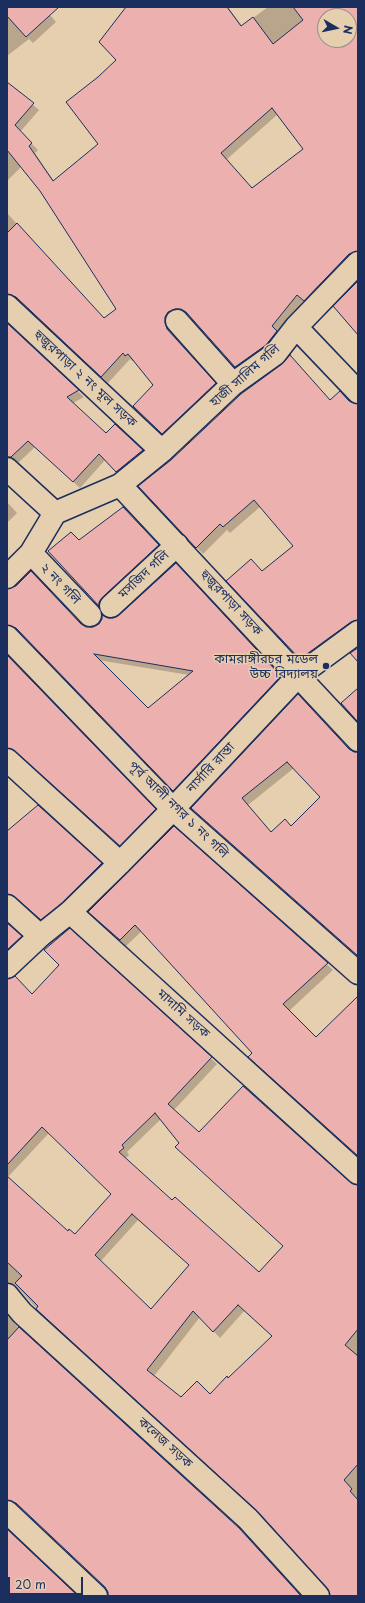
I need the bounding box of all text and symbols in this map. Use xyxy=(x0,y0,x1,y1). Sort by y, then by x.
north arrow xyxy=(317,8,357,48)
text: N xyxy=(339,24,357,35)
street label: হুজুরপাড়া ২ নং মূল সড়ক xyxy=(30,327,140,431)
street label: হাজী সালিম গলি xyxy=(207,341,283,411)
street label: মসজিদ গলি xyxy=(115,548,173,602)
street label: ২ নং গলি xyxy=(37,560,83,608)
street label: হুজুরপাড়া সড়ক xyxy=(197,567,265,639)
place label: কামরাঙ্গীরচর মডেল উচ্চ বিদ্যালয় xyxy=(214,651,318,682)
marker: কামরাঙ্গীরচর মডেল উচ্চ বিদ্যালয় xyxy=(321,661,331,671)
street label: নার্সারি রাস্তা xyxy=(184,740,238,796)
street label: পূর্ব আলী নগর ১ নং গলি xyxy=(125,758,231,862)
street label: মাদামি সড়ক xyxy=(153,986,213,1042)
street label: কলেজ সড়ক xyxy=(135,1414,195,1472)
scale bar xyxy=(10,1569,85,1595)
text: 20 m xyxy=(15,1575,46,1593)

